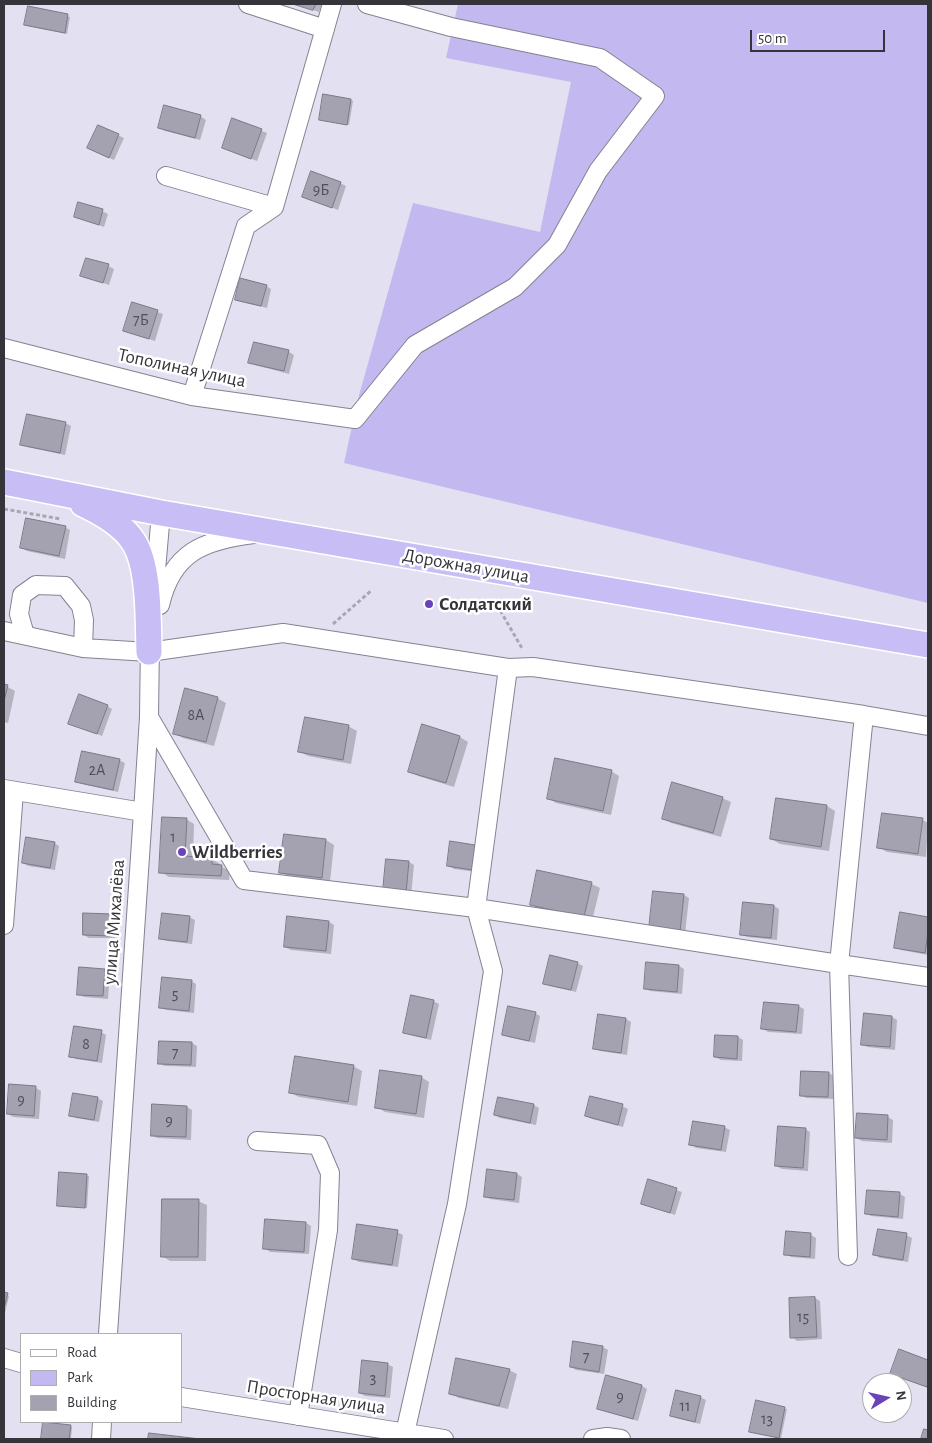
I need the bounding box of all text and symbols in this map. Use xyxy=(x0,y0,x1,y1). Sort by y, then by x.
scale bar xyxy=(752,20,887,52)
text: 50 m xyxy=(758,31,787,46)
house number: 9Б xyxy=(313,180,329,200)
house number: 7Б xyxy=(133,310,149,330)
street label: Тополиная улица xyxy=(116,343,248,393)
street label: Дорожная улица xyxy=(401,544,531,588)
place label: Солдатский xyxy=(439,593,532,615)
marker: Солдатский xyxy=(423,598,435,610)
house number: 8А xyxy=(188,705,204,725)
house number: 2А xyxy=(89,760,105,780)
house number: 1 xyxy=(170,827,176,847)
place label: Wildberries xyxy=(192,841,282,863)
marker: Wildberries xyxy=(176,846,188,858)
street label: улица Михалёва xyxy=(98,859,130,985)
house number: 5 xyxy=(172,984,178,1004)
house number: 8 xyxy=(82,1034,90,1054)
house number: 7 xyxy=(172,1043,178,1063)
house number: 9 xyxy=(17,1090,25,1110)
house number: 9 xyxy=(165,1111,173,1131)
house number: 15 xyxy=(797,1307,809,1327)
legend xyxy=(20,1333,182,1423)
text: Road xyxy=(67,1345,97,1360)
house number: 7 xyxy=(583,1347,589,1367)
house number: 3 xyxy=(370,1368,376,1388)
text: Park xyxy=(67,1370,93,1385)
north arrow xyxy=(862,1373,912,1423)
street label: Просторная улица xyxy=(245,1375,387,1419)
house number: 9 xyxy=(616,1387,624,1407)
text: N xyxy=(893,1390,909,1402)
text: Building xyxy=(67,1395,117,1410)
house number: 11 xyxy=(679,1396,691,1416)
house number: 13 xyxy=(761,1409,773,1429)

